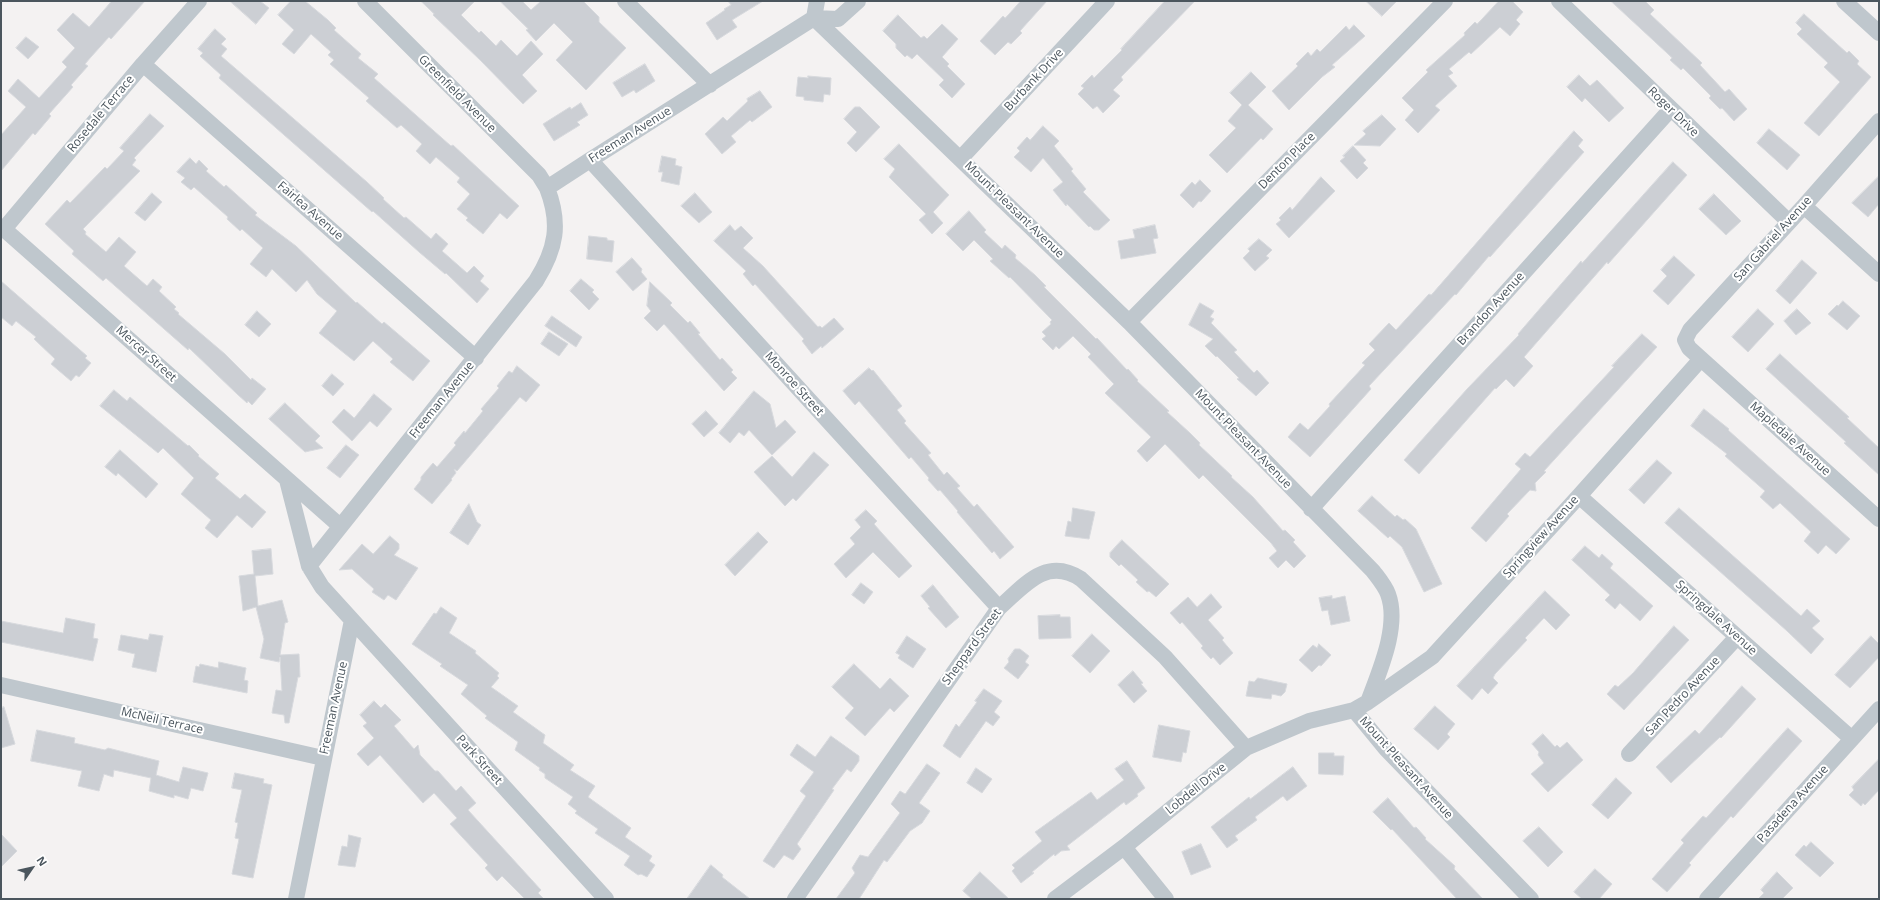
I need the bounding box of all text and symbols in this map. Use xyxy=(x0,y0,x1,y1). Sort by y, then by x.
street label: Burbank Drive xyxy=(1001,46,1067,114)
street label: Greenfield Avenue xyxy=(415,52,499,136)
street label: Rosedale Terrace xyxy=(65,72,137,156)
street label: Roger Drive xyxy=(1645,84,1701,140)
street label: Freeman Avenue xyxy=(586,104,674,166)
street label: Denton Place xyxy=(1256,130,1318,192)
street label: Mount Pleasant Avenue xyxy=(961,159,1067,261)
street label: Fairlea Avenue xyxy=(274,179,346,243)
street label: San Gabriel Avenue xyxy=(1731,194,1815,284)
street label: Brandon Avenue xyxy=(1454,269,1528,349)
street label: Mercer Street xyxy=(113,323,179,385)
street label: Monroe Street xyxy=(762,349,826,419)
street label: Freeman Avenue xyxy=(407,359,477,441)
street label: Mount Pleasant Avenue xyxy=(1192,386,1294,492)
street label: Mapledale Avenue xyxy=(1747,399,1833,479)
street label: Springview Avenue xyxy=(1500,493,1582,581)
street label: Springdale Avenue xyxy=(1672,578,1760,658)
street label: Sheppard Street xyxy=(939,606,1005,688)
street label: San Pedro Avenue xyxy=(1643,654,1723,738)
street label: Freeman Avenue xyxy=(317,660,351,756)
street label: McNeil Terrace xyxy=(120,705,204,737)
street label: Mount Pleasant Avenue xyxy=(1356,714,1456,822)
street label: Park Street xyxy=(453,732,505,788)
street label: Lobdell Drive xyxy=(1163,760,1229,818)
street label: Pasadena Avenue xyxy=(1754,762,1832,846)
north arrow xyxy=(12,848,52,888)
text: N xyxy=(34,853,51,869)

